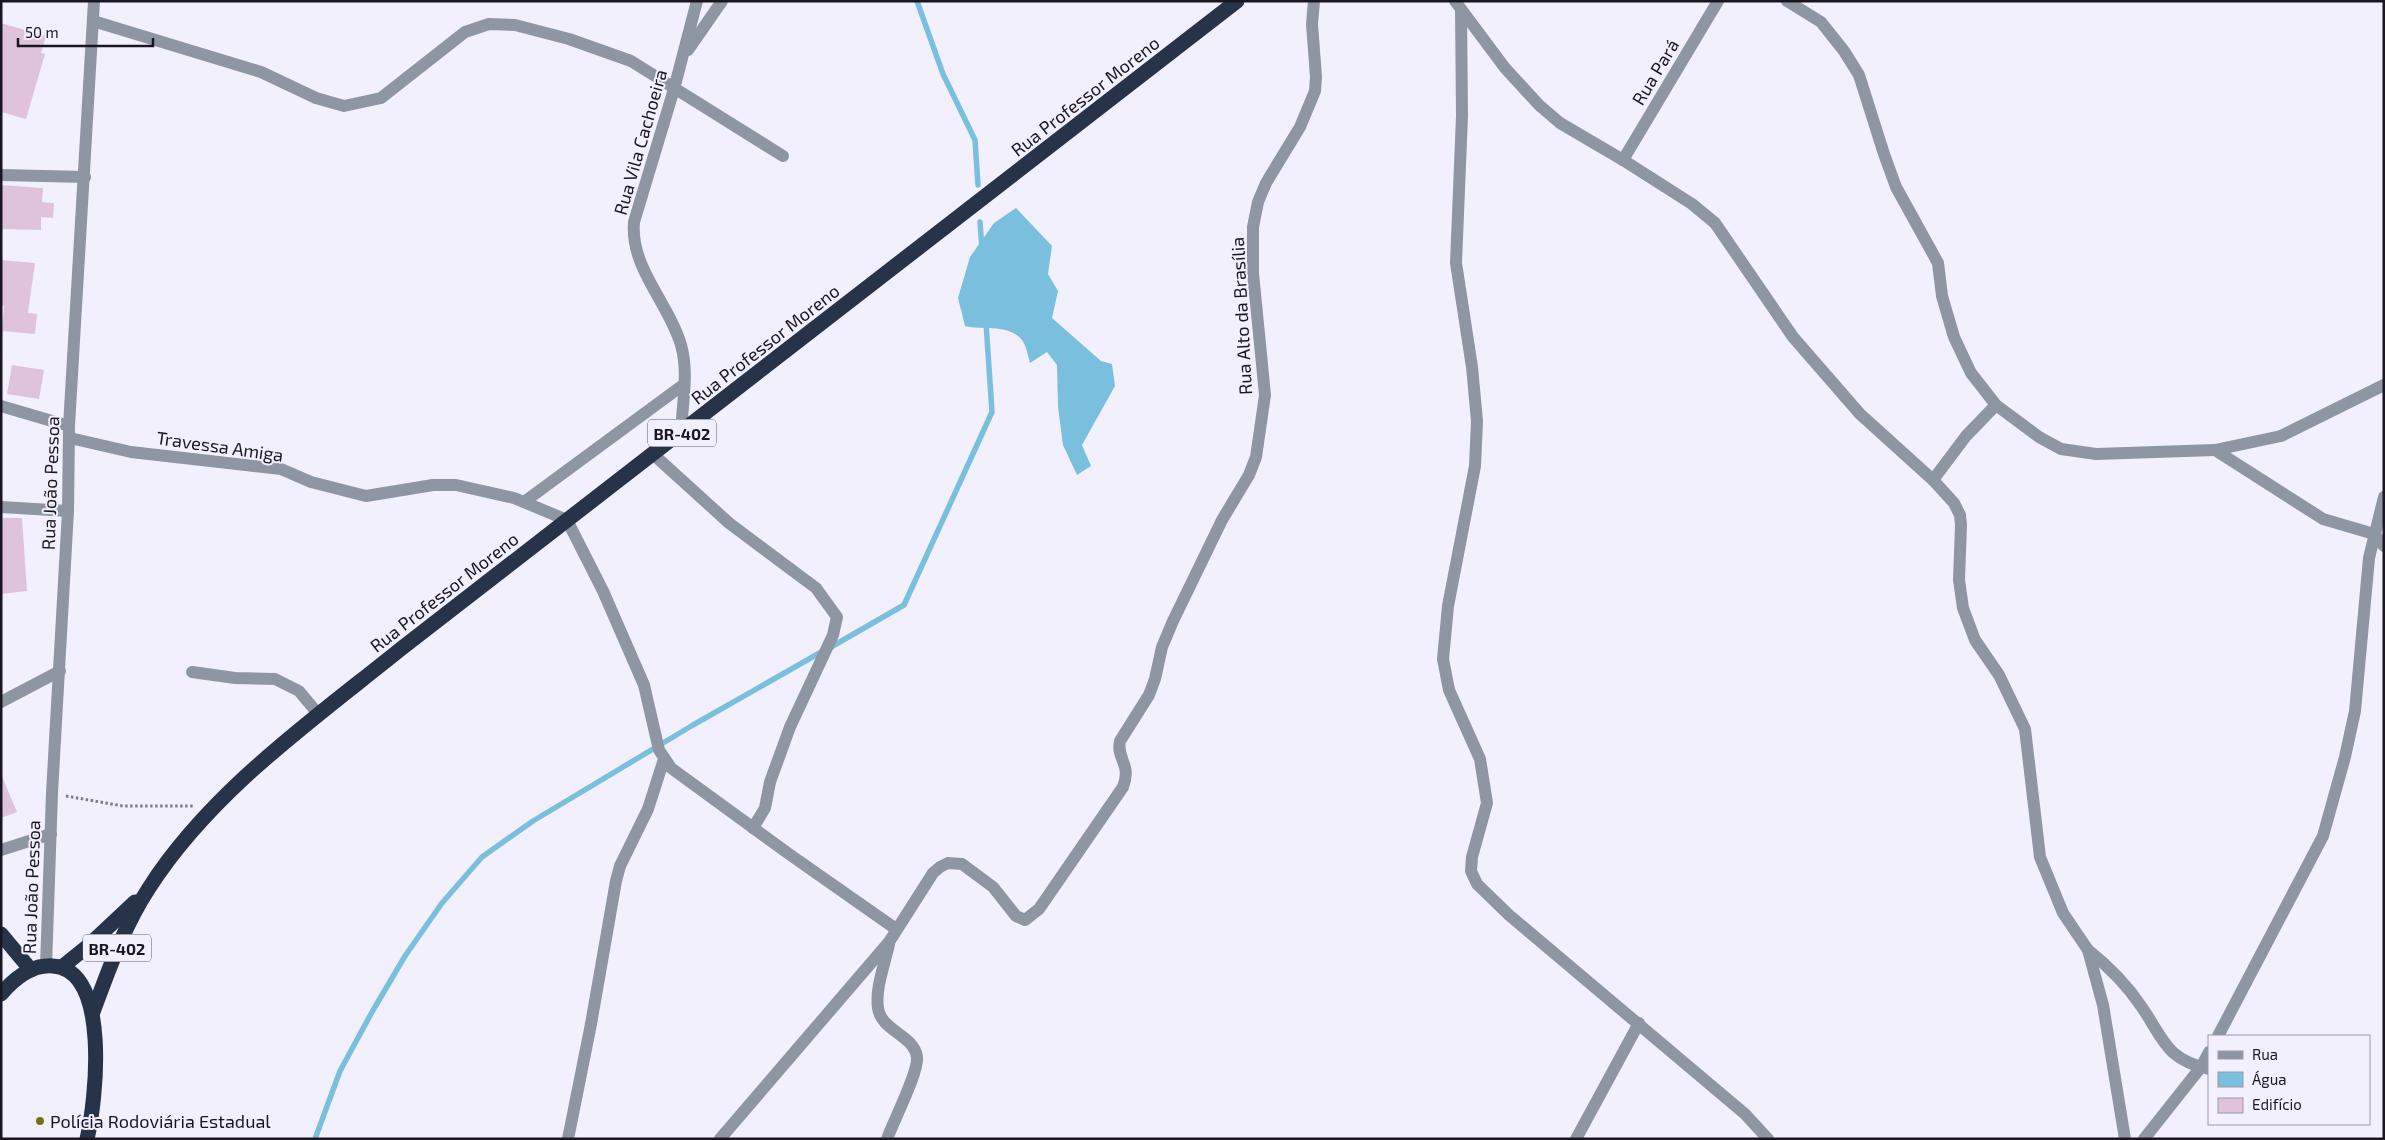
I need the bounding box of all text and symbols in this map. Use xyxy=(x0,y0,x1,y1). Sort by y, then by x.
scale bar xyxy=(18,15,152,47)
text: 50 m xyxy=(25,23,59,41)
street label: Rua Professor Moreno xyxy=(1006,31,1164,161)
street label: Rua Pará xyxy=(1627,35,1683,109)
street label: Rua Vila Cachoeira xyxy=(609,67,671,217)
street label: Rua Alto da Brasília xyxy=(1226,236,1256,396)
street label: Rua Professor Moreno xyxy=(686,279,844,409)
street label: Rua João Pessoa xyxy=(37,416,63,550)
road number: BR-402 xyxy=(648,419,716,446)
street label: Travessa Amiga xyxy=(155,426,285,466)
street label: Rua Professor Moreno xyxy=(365,527,523,657)
street label: Rua João Pessoa xyxy=(18,820,44,954)
road number: BR-402 xyxy=(83,934,151,961)
legend xyxy=(2208,1035,2370,1125)
text: Rua xyxy=(2252,1045,2278,1063)
text: Água xyxy=(2252,1070,2287,1088)
text: Edifício xyxy=(2252,1095,2302,1113)
place label: Polícia Rodoviária Estadual xyxy=(50,1110,271,1132)
marker: Polícia Rodoviária Estadual xyxy=(34,1115,46,1127)

